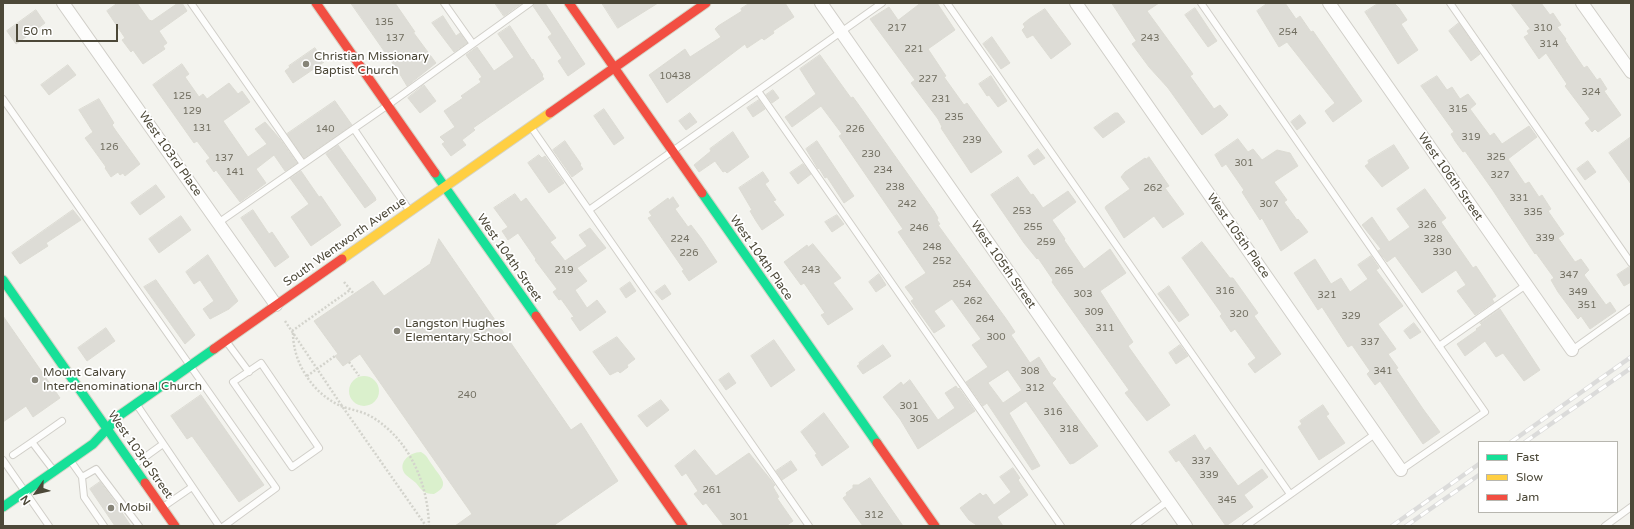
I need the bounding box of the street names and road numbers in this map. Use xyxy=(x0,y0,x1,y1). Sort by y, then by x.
street label: West 103rd Place xyxy=(135,109,205,199)
street label: West 106th Street xyxy=(1414,130,1486,224)
street label: West 105th Place xyxy=(1203,191,1273,281)
street label: South Wentworth Avenue xyxy=(281,194,409,290)
street label: West 104th Street xyxy=(473,211,545,305)
street label: West 104th Place xyxy=(726,213,796,303)
street label: West 105th Street xyxy=(967,218,1039,312)
street label: West 103rd Street xyxy=(104,408,176,502)

